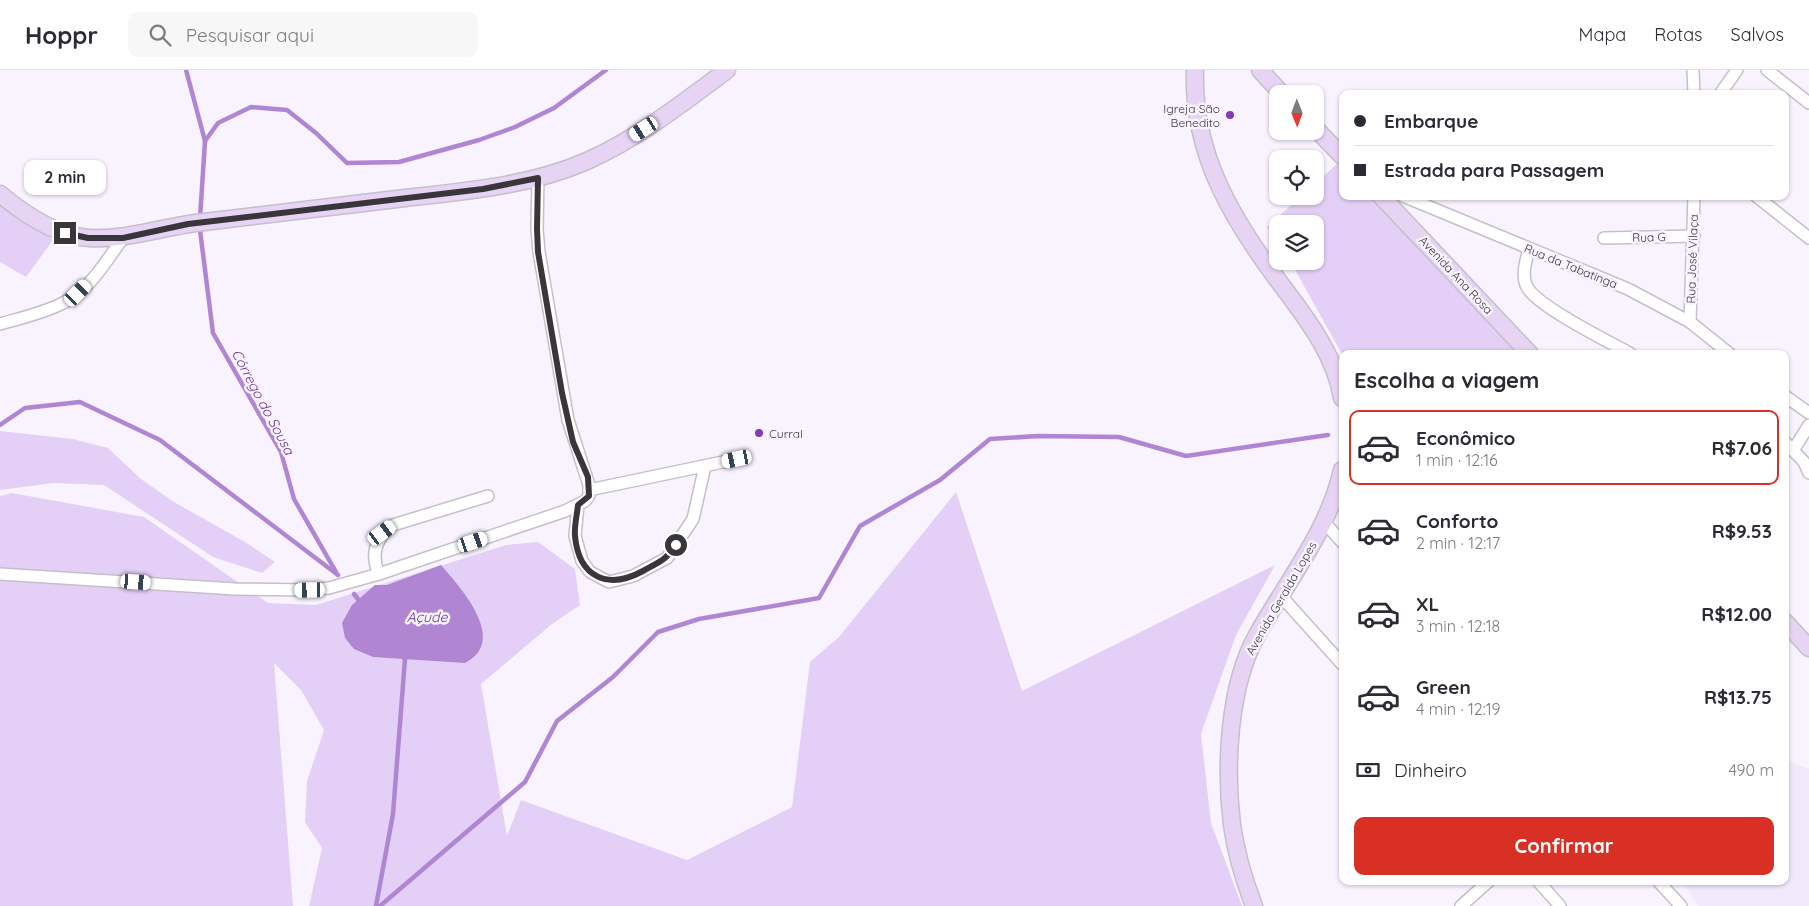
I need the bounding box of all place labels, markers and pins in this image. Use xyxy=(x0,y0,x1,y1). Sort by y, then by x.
place label: Igreja São Benedito xyxy=(1163,101,1220,130)
marker: Igreja São Benedito xyxy=(1224,109,1236,121)
place label: Curral xyxy=(769,426,803,441)
marker: Curral xyxy=(753,427,765,439)

